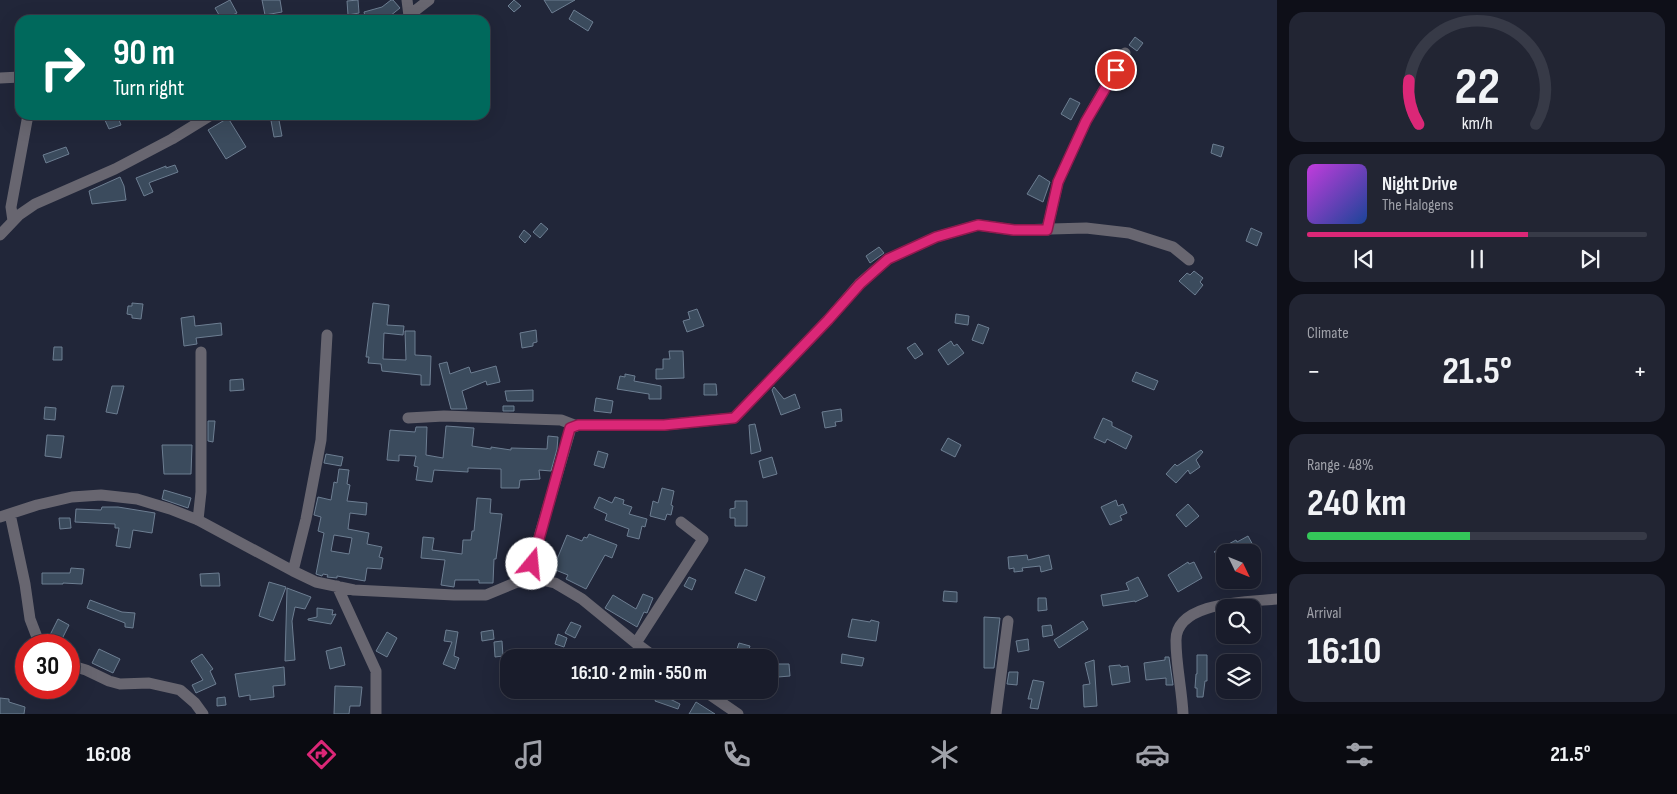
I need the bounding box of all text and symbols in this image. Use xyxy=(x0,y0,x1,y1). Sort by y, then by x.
text: 90 m xyxy=(113,32,175,75)
icon: right xyxy=(30,35,95,100)
pin xyxy=(1095,49,1137,91)
icon: arrive xyxy=(1102,56,1130,84)
text: 22 xyxy=(1454,56,1500,119)
text: Turn right xyxy=(113,75,184,102)
text: km/h xyxy=(1462,113,1492,134)
text: Night Drive xyxy=(1382,173,1457,196)
text: The Halogens xyxy=(1382,196,1453,215)
icon: previous xyxy=(1350,245,1378,273)
icon: pause xyxy=(1463,245,1491,273)
icon: next xyxy=(1576,245,1604,273)
text: Climate xyxy=(1307,324,1349,343)
text: 21.5° xyxy=(1442,349,1512,394)
text: − xyxy=(1307,355,1321,388)
text: + xyxy=(1633,355,1647,388)
text: Range · 48% xyxy=(1307,456,1374,475)
text: 240 km xyxy=(1307,481,1406,526)
position arrow xyxy=(505,537,557,589)
north arrow xyxy=(1216,544,1261,589)
map controls xyxy=(1216,544,1261,699)
button: search xyxy=(1216,599,1261,644)
text: Arrival xyxy=(1307,604,1341,623)
text: 16:10 xyxy=(1307,629,1381,674)
speed limit sign: 30 xyxy=(15,634,80,699)
button: layers xyxy=(1216,654,1261,699)
text: 16:10 · 2 min · 550 m xyxy=(571,662,707,685)
icon: directions xyxy=(304,737,339,772)
icon: music xyxy=(512,737,547,772)
icon: phone xyxy=(719,737,754,772)
icon: climate xyxy=(927,737,962,772)
icon: car xyxy=(1135,737,1170,772)
icon: filters xyxy=(1342,737,1377,772)
text: 16:08 xyxy=(86,741,131,768)
text: 21.5° xyxy=(1550,741,1591,768)

